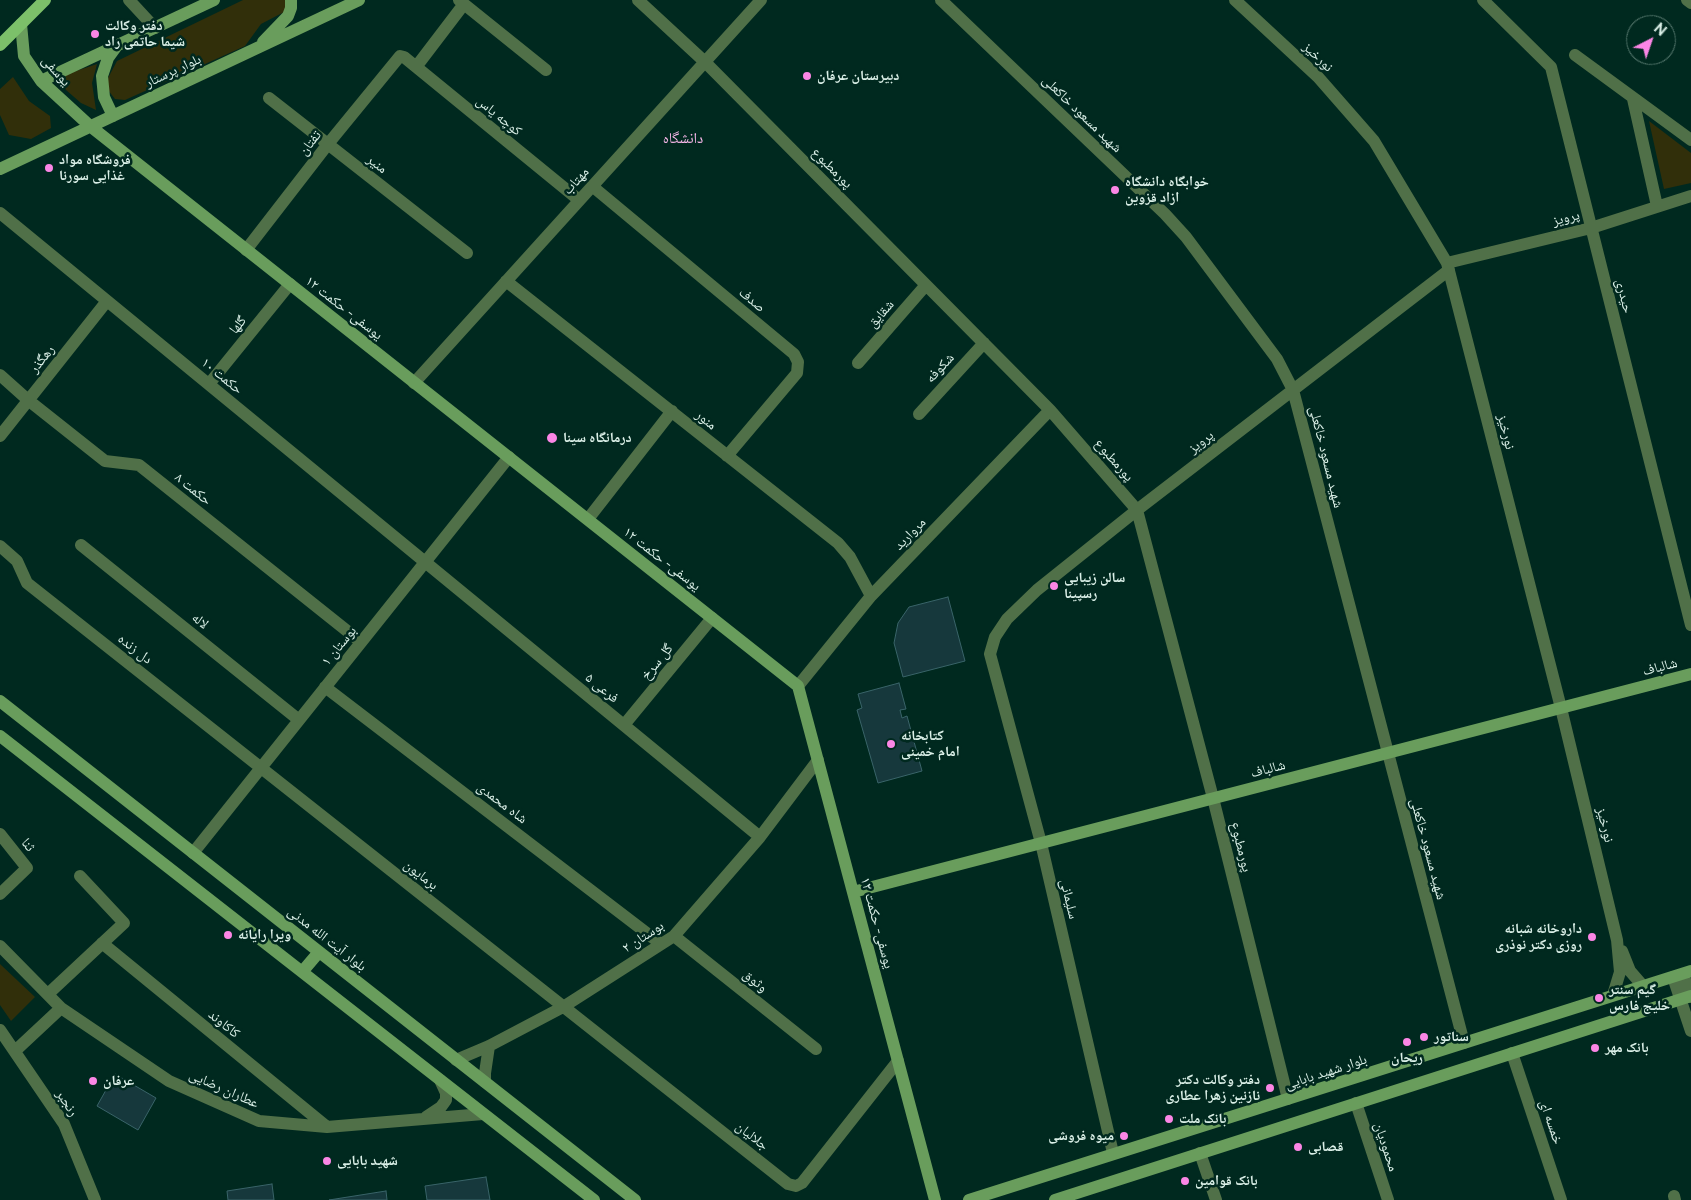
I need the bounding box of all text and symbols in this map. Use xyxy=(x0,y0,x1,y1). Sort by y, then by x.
north arrow xyxy=(1626,15,1676,65)
place label: دفتر وکالت شیما حاتمی راد xyxy=(105,18,185,50)
text: N xyxy=(1651,20,1669,39)
marker: دفتر وکالت شیما حاتمی راد xyxy=(89,28,101,40)
street label: نورخیز xyxy=(1299,39,1337,75)
street label: بلوار پرستار xyxy=(142,51,204,91)
street label: یوسفی xyxy=(38,52,74,90)
place label: دبیرستان عرفان xyxy=(817,68,899,84)
marker: دبیرستان عرفان xyxy=(801,70,813,82)
street label: شهید مسعود خاکعلی xyxy=(1039,72,1125,156)
street label: کوچه یاس xyxy=(473,93,525,139)
street label: تفتان xyxy=(295,127,325,159)
district label: دانشگاه xyxy=(663,129,703,147)
street label: پورمطبوع xyxy=(808,144,856,192)
street label: منیر xyxy=(363,151,391,177)
place label: فروشگاه مواد غذایی سورنا xyxy=(59,152,131,184)
marker: فروشگاه مواد غذایی سورنا xyxy=(43,162,55,174)
street label: مهتاب xyxy=(559,164,593,198)
place label: خوابگاه دانشگاه ازاد قزوین xyxy=(1125,174,1209,206)
marker: خوابگاه دانشگاه ازاد قزوین xyxy=(1109,184,1121,196)
street label: پرویز xyxy=(1551,207,1581,229)
street label: یوسفی- حکمت ۱۲ xyxy=(302,273,386,343)
street label: حیدری xyxy=(1612,277,1636,315)
street label: صدف xyxy=(735,284,769,316)
street label: شقایق xyxy=(864,296,898,332)
street label: گلها xyxy=(226,313,250,337)
street label: رهگذر xyxy=(26,342,58,376)
street label: شکوفه xyxy=(922,350,958,386)
street label: حکمت ۱۰ xyxy=(198,354,246,398)
street label: شهید مسعود خاکعلی xyxy=(1305,404,1347,510)
street label: منور xyxy=(692,406,720,434)
street label: نورخیز xyxy=(1494,413,1518,451)
street label: پرویز xyxy=(1185,427,1217,457)
place label: درمانگاه سینا xyxy=(563,430,632,446)
marker: درمانگاه سینا xyxy=(545,431,559,445)
street label: پورمطبوع xyxy=(1091,435,1137,485)
street label: حکمت ۸ xyxy=(171,469,215,509)
street label: مروارید xyxy=(890,514,930,554)
street label: یوسفی- حکمت ۱۲ xyxy=(620,524,704,594)
place label: سالن زیبایی رسپینا xyxy=(1064,570,1125,602)
marker: سالن زیبایی رسپینا xyxy=(1048,580,1060,592)
street label: لاله xyxy=(188,609,212,633)
street label: بوستان ۱ xyxy=(318,623,360,669)
street label: دل زنده xyxy=(114,630,156,668)
street label: گل سرخ xyxy=(637,641,677,683)
street label: شالباف xyxy=(1641,654,1679,680)
street label: فرعی ۵ xyxy=(582,669,622,707)
place label: کتابخانه امام خمینی xyxy=(901,728,960,760)
marker: کتابخانه امام خمینی xyxy=(885,738,897,750)
street label: شالباف xyxy=(1249,756,1287,782)
street label: شاه محمدی xyxy=(473,779,531,827)
street label: شهید مسعود خاکعلی xyxy=(1406,796,1450,902)
street label: نورخیز xyxy=(1593,806,1617,844)
street label: پورمطبوع xyxy=(1227,820,1255,874)
street label: ثنا xyxy=(18,835,38,855)
street label: برمایون xyxy=(400,856,442,894)
street label: یوسفی- حکمت ۱۲ xyxy=(857,876,897,970)
street label: سلیمانی xyxy=(1056,877,1082,921)
street label: بلوار آیت الله مدنی xyxy=(284,903,370,975)
street label: بوستان ۲ xyxy=(619,917,667,957)
place label: داروخانه شبانه روزی دکتر نوذری xyxy=(1495,921,1582,954)
place label: ویرا رایانه xyxy=(238,927,291,943)
marker: ویرا رایانه xyxy=(222,929,234,941)
marker: داروخانه شبانه روزی دکتر نوذری xyxy=(1586,931,1598,943)
street label: وثوق xyxy=(739,966,771,996)
place label: گیم سنتر خلیج فارس xyxy=(1609,982,1670,1014)
marker: گیم سنتر خلیج فارس xyxy=(1593,992,1605,1004)
street label: کاکاوند xyxy=(205,1006,243,1042)
place label: سناتور xyxy=(1434,1029,1469,1045)
marker: سناتور xyxy=(1418,1031,1430,1043)
marker: ریحان xyxy=(1401,1036,1413,1048)
place label: بانک مهر xyxy=(1605,1040,1649,1056)
marker: بانک مهر xyxy=(1589,1042,1601,1054)
place label: ریحان xyxy=(1391,1050,1423,1066)
street label: بلوار شهید بابایی xyxy=(1283,1051,1369,1093)
street label: عطاران رضایی xyxy=(187,1066,261,1112)
place label: دفتر وکالت دکتر نازنین زهرا عطاری xyxy=(1166,1072,1260,1104)
place label: عرفان xyxy=(103,1073,134,1089)
marker: عرفان xyxy=(87,1075,99,1087)
marker: دفتر وکالت دکتر نازنین زهرا عطاری xyxy=(1264,1082,1276,1094)
street label: رنجبر xyxy=(52,1087,82,1119)
street label: خمسه ای xyxy=(1536,1098,1566,1146)
place label: بانک ملت xyxy=(1179,1111,1226,1127)
marker: بانک ملت xyxy=(1163,1113,1175,1125)
street label: جلالیان xyxy=(732,1118,772,1154)
street label: محمودیان xyxy=(1370,1120,1402,1174)
place label: میوه فروشی xyxy=(1048,1128,1114,1144)
marker: میوه فروشی xyxy=(1118,1130,1130,1142)
place label: قصابی xyxy=(1308,1139,1343,1155)
marker: قصابی xyxy=(1292,1141,1304,1153)
place label: شهید بابایی xyxy=(337,1153,398,1169)
marker: شهید بابایی xyxy=(321,1155,333,1167)
place label: بانک قوامین xyxy=(1195,1173,1258,1189)
marker: بانک قوامین xyxy=(1179,1175,1191,1187)

